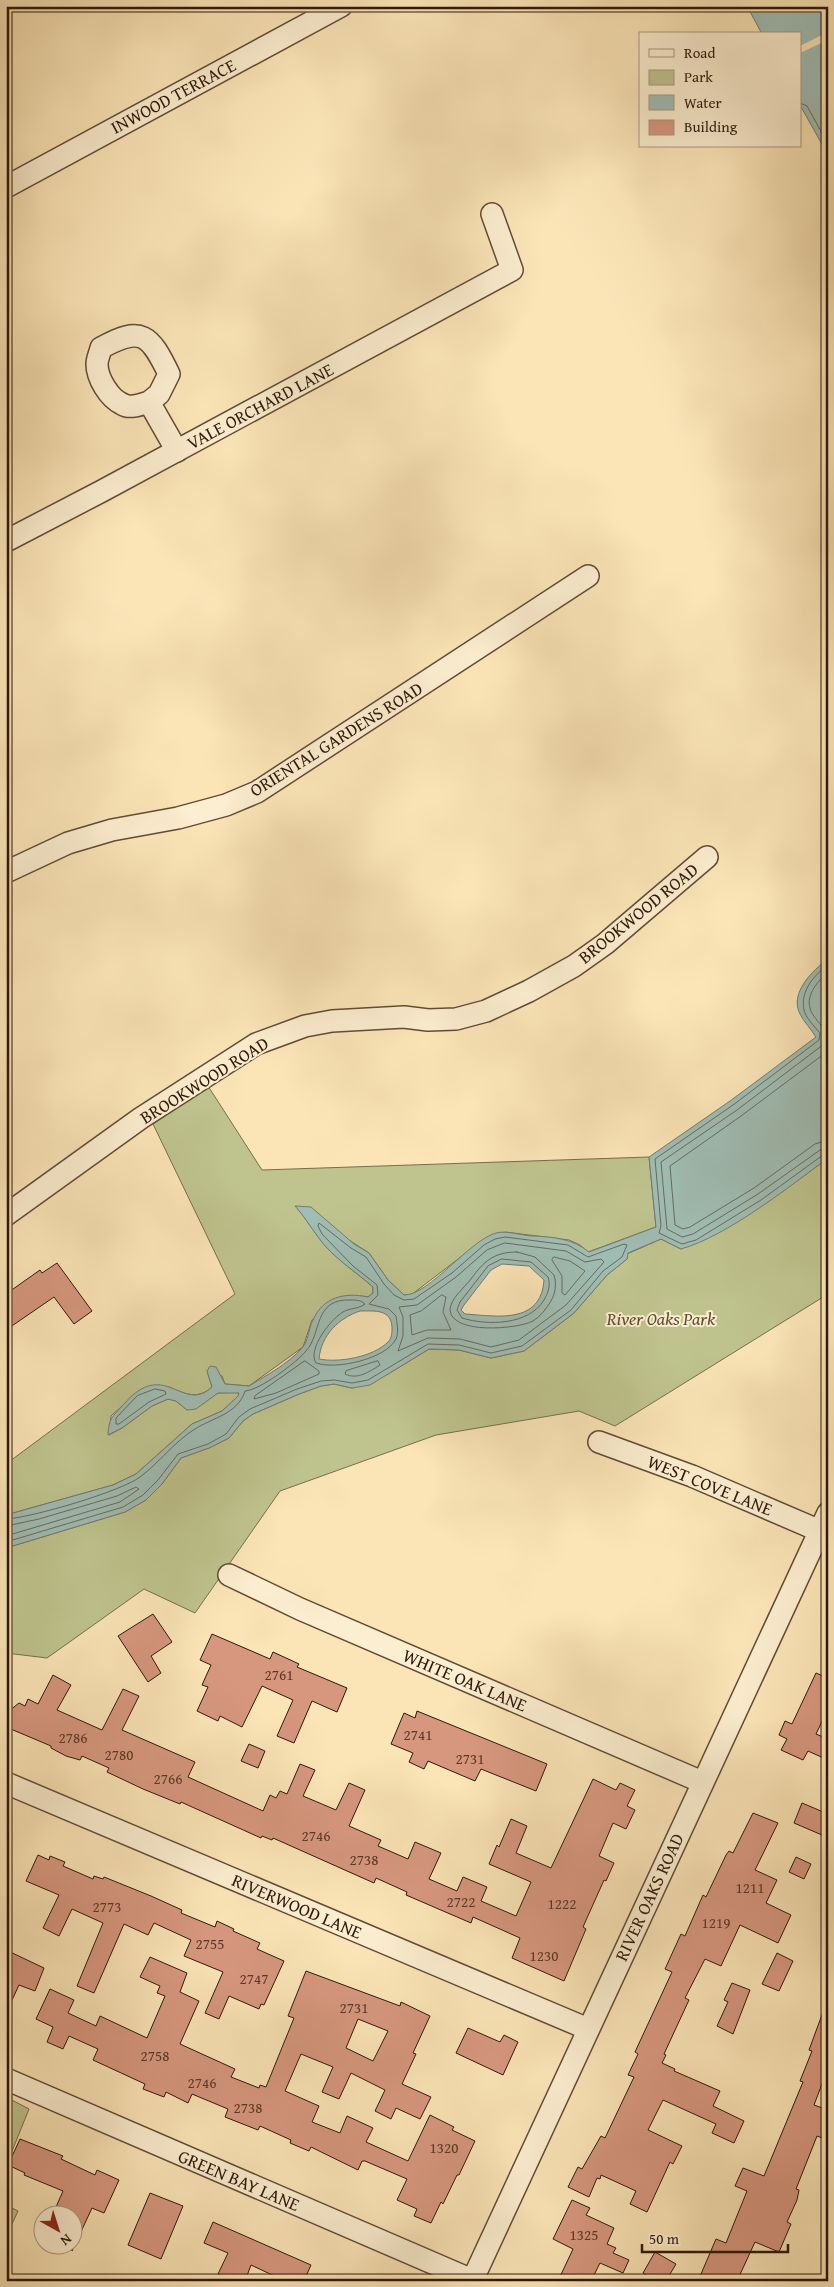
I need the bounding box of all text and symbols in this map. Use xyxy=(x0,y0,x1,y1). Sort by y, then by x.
legend xyxy=(639,32,802,148)
text: Road xyxy=(684,42,715,63)
street label: INWOOD TERRACE xyxy=(106,52,240,140)
text: Park xyxy=(684,66,713,87)
text: Water xyxy=(684,92,722,113)
text: Building xyxy=(684,116,738,137)
street label: VALE ORCHARD LANE xyxy=(182,356,338,456)
street label: ORIENTAL GARDENS ROAD xyxy=(244,675,428,803)
street label: BROOKWOOD ROAD xyxy=(572,856,704,970)
street label: BROOKWOOD ROAD xyxy=(134,1029,274,1131)
park label: River Oaks Park xyxy=(606,1305,716,1332)
street label: WEST COVE LANE xyxy=(643,1448,777,1522)
street label: WHITE OAK LANE xyxy=(399,1642,531,1718)
house number: 2761 xyxy=(265,1664,293,1685)
house number: 2741 xyxy=(404,1724,432,1745)
house number: 2786 xyxy=(59,1727,87,1748)
house number: 2780 xyxy=(105,1744,133,1765)
house number: 2731 xyxy=(456,1748,484,1769)
house number: 2766 xyxy=(154,1768,182,1789)
house number: 2746 xyxy=(302,1825,330,1846)
street label: RIVER OAKS ROAD xyxy=(608,1828,691,1965)
house number: 2738 xyxy=(350,1849,378,1870)
street label: RIVERWOOD LANE xyxy=(228,1866,366,1946)
house number: 1211 xyxy=(736,1877,764,1898)
house number: 2722 xyxy=(447,1891,475,1912)
house number: 1222 xyxy=(548,1893,576,1914)
house number: 2773 xyxy=(93,1896,121,1917)
house number: 1219 xyxy=(702,1912,730,1933)
house number: 2755 xyxy=(196,1933,224,1954)
house number: 1230 xyxy=(530,1945,558,1966)
house number: 2747 xyxy=(240,1968,268,1989)
house number: 2731 xyxy=(340,1997,368,2018)
house number: 2758 xyxy=(141,2045,169,2066)
house number: 2746 xyxy=(188,2072,216,2093)
house number: 2738 xyxy=(234,2097,262,2118)
house number: 1320 xyxy=(430,2137,458,2158)
street label: GREEN BAY LANE xyxy=(174,2142,304,2218)
north arrow xyxy=(32,2204,82,2254)
scale bar xyxy=(642,2222,788,2254)
house number: 1325 xyxy=(570,2224,598,2245)
text: 50 m xyxy=(649,2228,680,2249)
text: N xyxy=(56,2229,76,2251)

